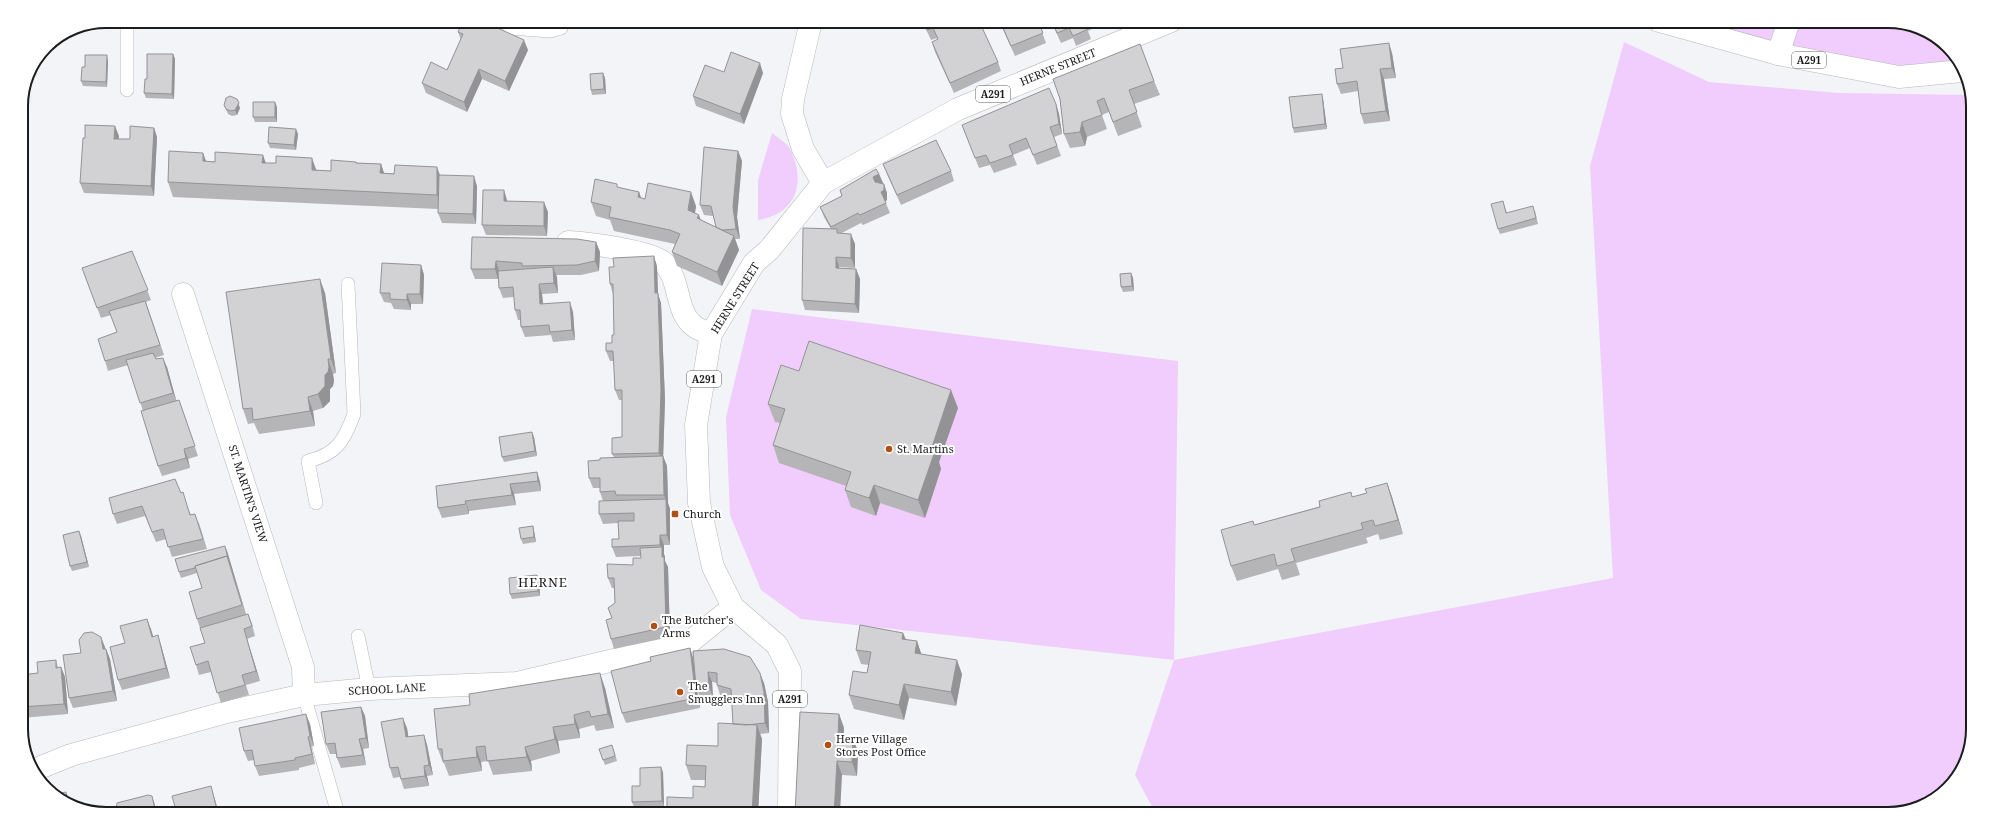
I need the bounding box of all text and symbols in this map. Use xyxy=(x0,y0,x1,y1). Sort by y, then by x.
street label: HERNE STREET xyxy=(1017,44,1098,89)
road number: A291 xyxy=(1792,52,1826,68)
road number: A291 xyxy=(976,86,1010,102)
street label: HERNE STREET xyxy=(707,259,763,336)
road number: A291 xyxy=(687,371,721,387)
place label: St. Martins xyxy=(897,441,954,456)
street label: ST. MARTIN'S VIEW xyxy=(226,443,272,545)
marker: St. Martins xyxy=(884,444,894,454)
place label: Church xyxy=(683,506,721,521)
marker: Church xyxy=(670,509,680,519)
district label: HERNE xyxy=(518,573,568,591)
place label: The Butcher's Arms xyxy=(662,612,733,640)
marker: The Butcher's Arms xyxy=(649,621,659,631)
place label: The Smugglers Inn xyxy=(688,678,764,706)
street label: SCHOOL LANE xyxy=(348,679,426,698)
marker: The Smugglers Inn xyxy=(675,687,685,697)
road number: A291 xyxy=(773,691,807,707)
place label: Herne Village Stores Post Office xyxy=(836,731,926,759)
marker: Herne Village Stores Post Office xyxy=(823,740,833,750)

